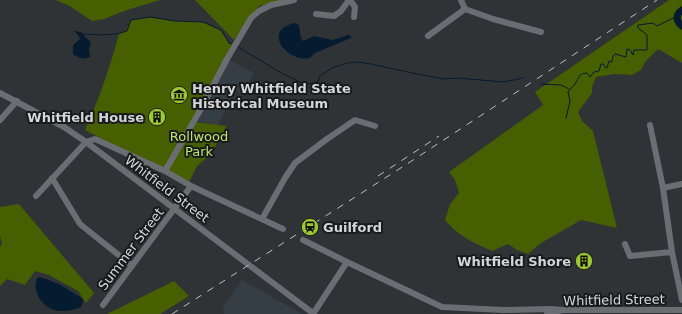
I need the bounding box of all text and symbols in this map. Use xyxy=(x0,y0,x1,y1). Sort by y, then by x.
place label: Henry Whitfield State Historical Museum xyxy=(192,81,351,111)
museum icon: Henry Whitfield State Historical Museum xyxy=(169,85,189,105)
building icon: Whitfield House xyxy=(147,107,167,127)
place label: Whitfield House xyxy=(27,110,144,125)
park label: Rollwood Park xyxy=(170,129,228,159)
street label: Whitfield Street xyxy=(122,152,212,226)
street label: Summer Street xyxy=(95,205,167,293)
station icon: Guilford xyxy=(300,217,320,237)
place label: Guilford xyxy=(323,220,382,235)
building icon: Whitfield Shore xyxy=(574,251,594,271)
place label: Whitfield Shore xyxy=(457,254,571,269)
street label: Whitfield Street xyxy=(563,292,665,308)

